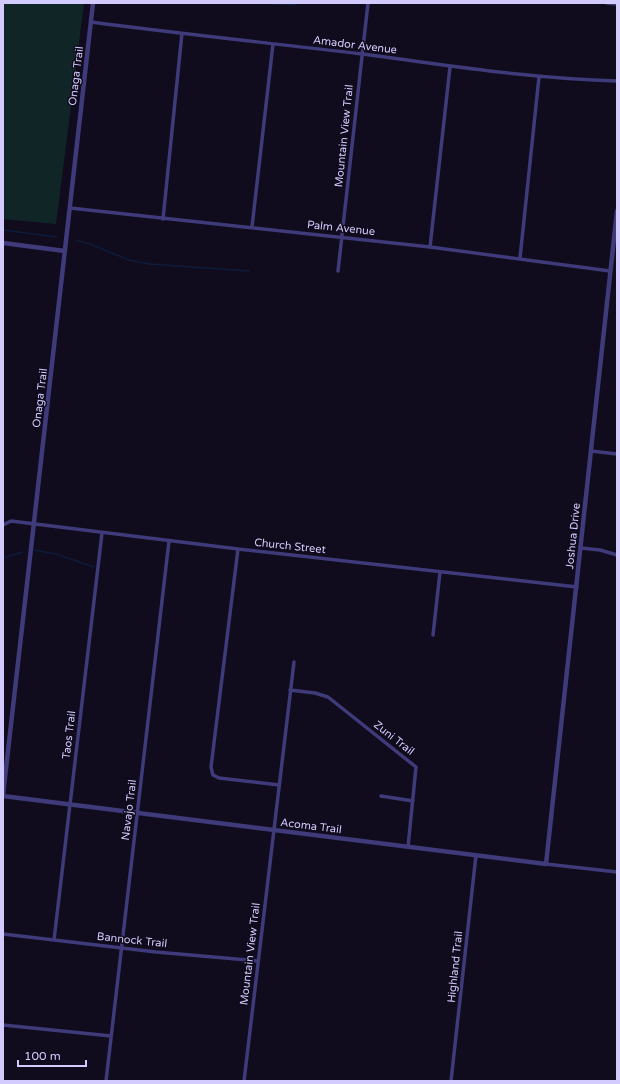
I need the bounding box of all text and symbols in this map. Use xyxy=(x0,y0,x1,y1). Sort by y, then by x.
street label: Amador Avenue xyxy=(312,33,398,57)
street label: Onaga Trail xyxy=(66,46,86,106)
street label: Mountain View Trail xyxy=(332,84,356,188)
street label: Palm Avenue xyxy=(306,218,376,238)
street label: Onaga Trail xyxy=(30,368,50,428)
street label: Joshua Drive xyxy=(563,502,583,570)
street label: Church Street xyxy=(254,536,326,556)
street label: Taos Trail xyxy=(60,710,78,760)
street label: Zuni Trail xyxy=(371,718,417,758)
street label: Navajo Trail xyxy=(119,779,139,841)
street label: Acoma Trail xyxy=(280,816,342,836)
street label: Mountain View Trail xyxy=(237,902,263,1006)
street label: Bannock Trail xyxy=(96,930,168,950)
street label: Highland Trail xyxy=(445,931,465,1003)
scale bar xyxy=(18,1042,86,1068)
text: 100 m xyxy=(24,1049,61,1063)

